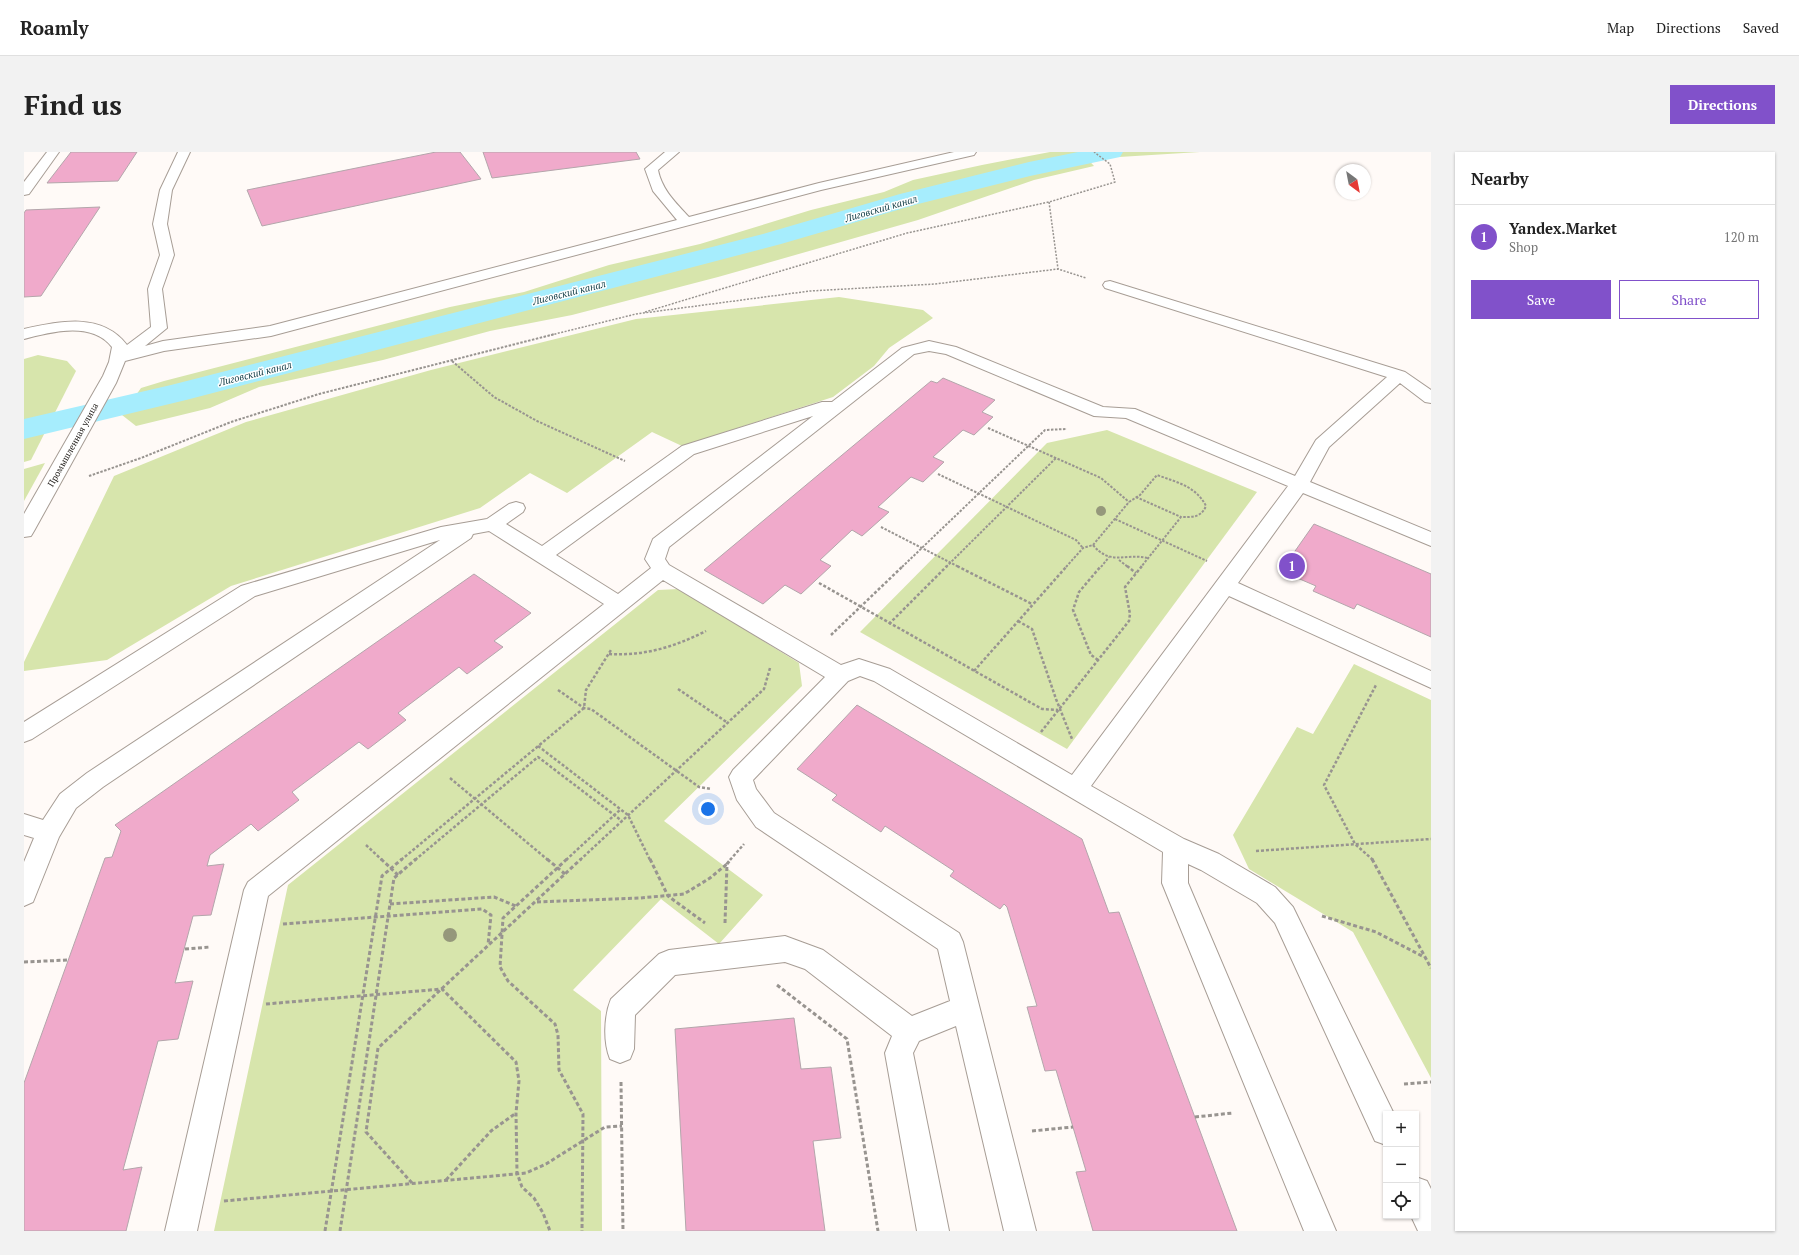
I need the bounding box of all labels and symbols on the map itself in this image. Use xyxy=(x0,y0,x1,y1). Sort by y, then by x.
north arrow xyxy=(1335,164,1371,200)
water label: Лиговский канал xyxy=(842,192,919,225)
water label: Лиговский канал xyxy=(530,277,607,308)
water label: Лиговский канал xyxy=(216,358,293,389)
street label: Промышленная улица xyxy=(45,401,101,489)
pin: 1 xyxy=(1279,551,1305,581)
your location xyxy=(698,799,718,819)

